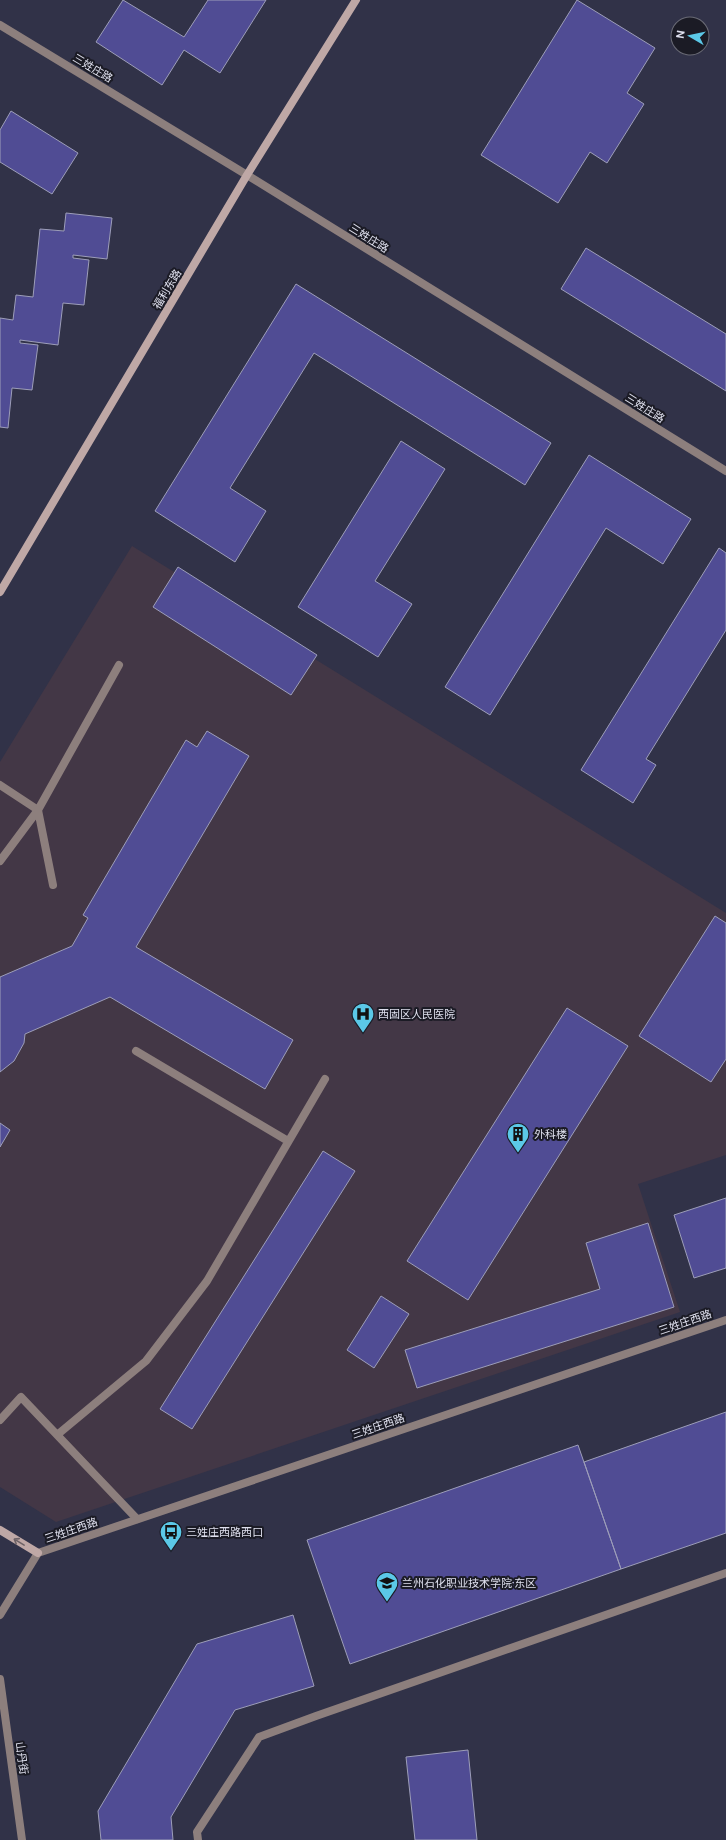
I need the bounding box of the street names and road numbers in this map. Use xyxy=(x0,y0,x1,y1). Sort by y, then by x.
street label: 三姓庄路 xyxy=(71,51,115,85)
street label: 三姓庄路 xyxy=(347,220,391,256)
street label: 福利东路 xyxy=(150,267,184,311)
street label: 三姓庄路 xyxy=(623,390,667,426)
street label: 三姓庄西路 xyxy=(657,1306,713,1338)
street label: 三姓庄西路 xyxy=(350,1410,406,1442)
street label: 三姓庄西路 xyxy=(43,1514,99,1546)
street label: 山丹街 xyxy=(13,1741,31,1775)

